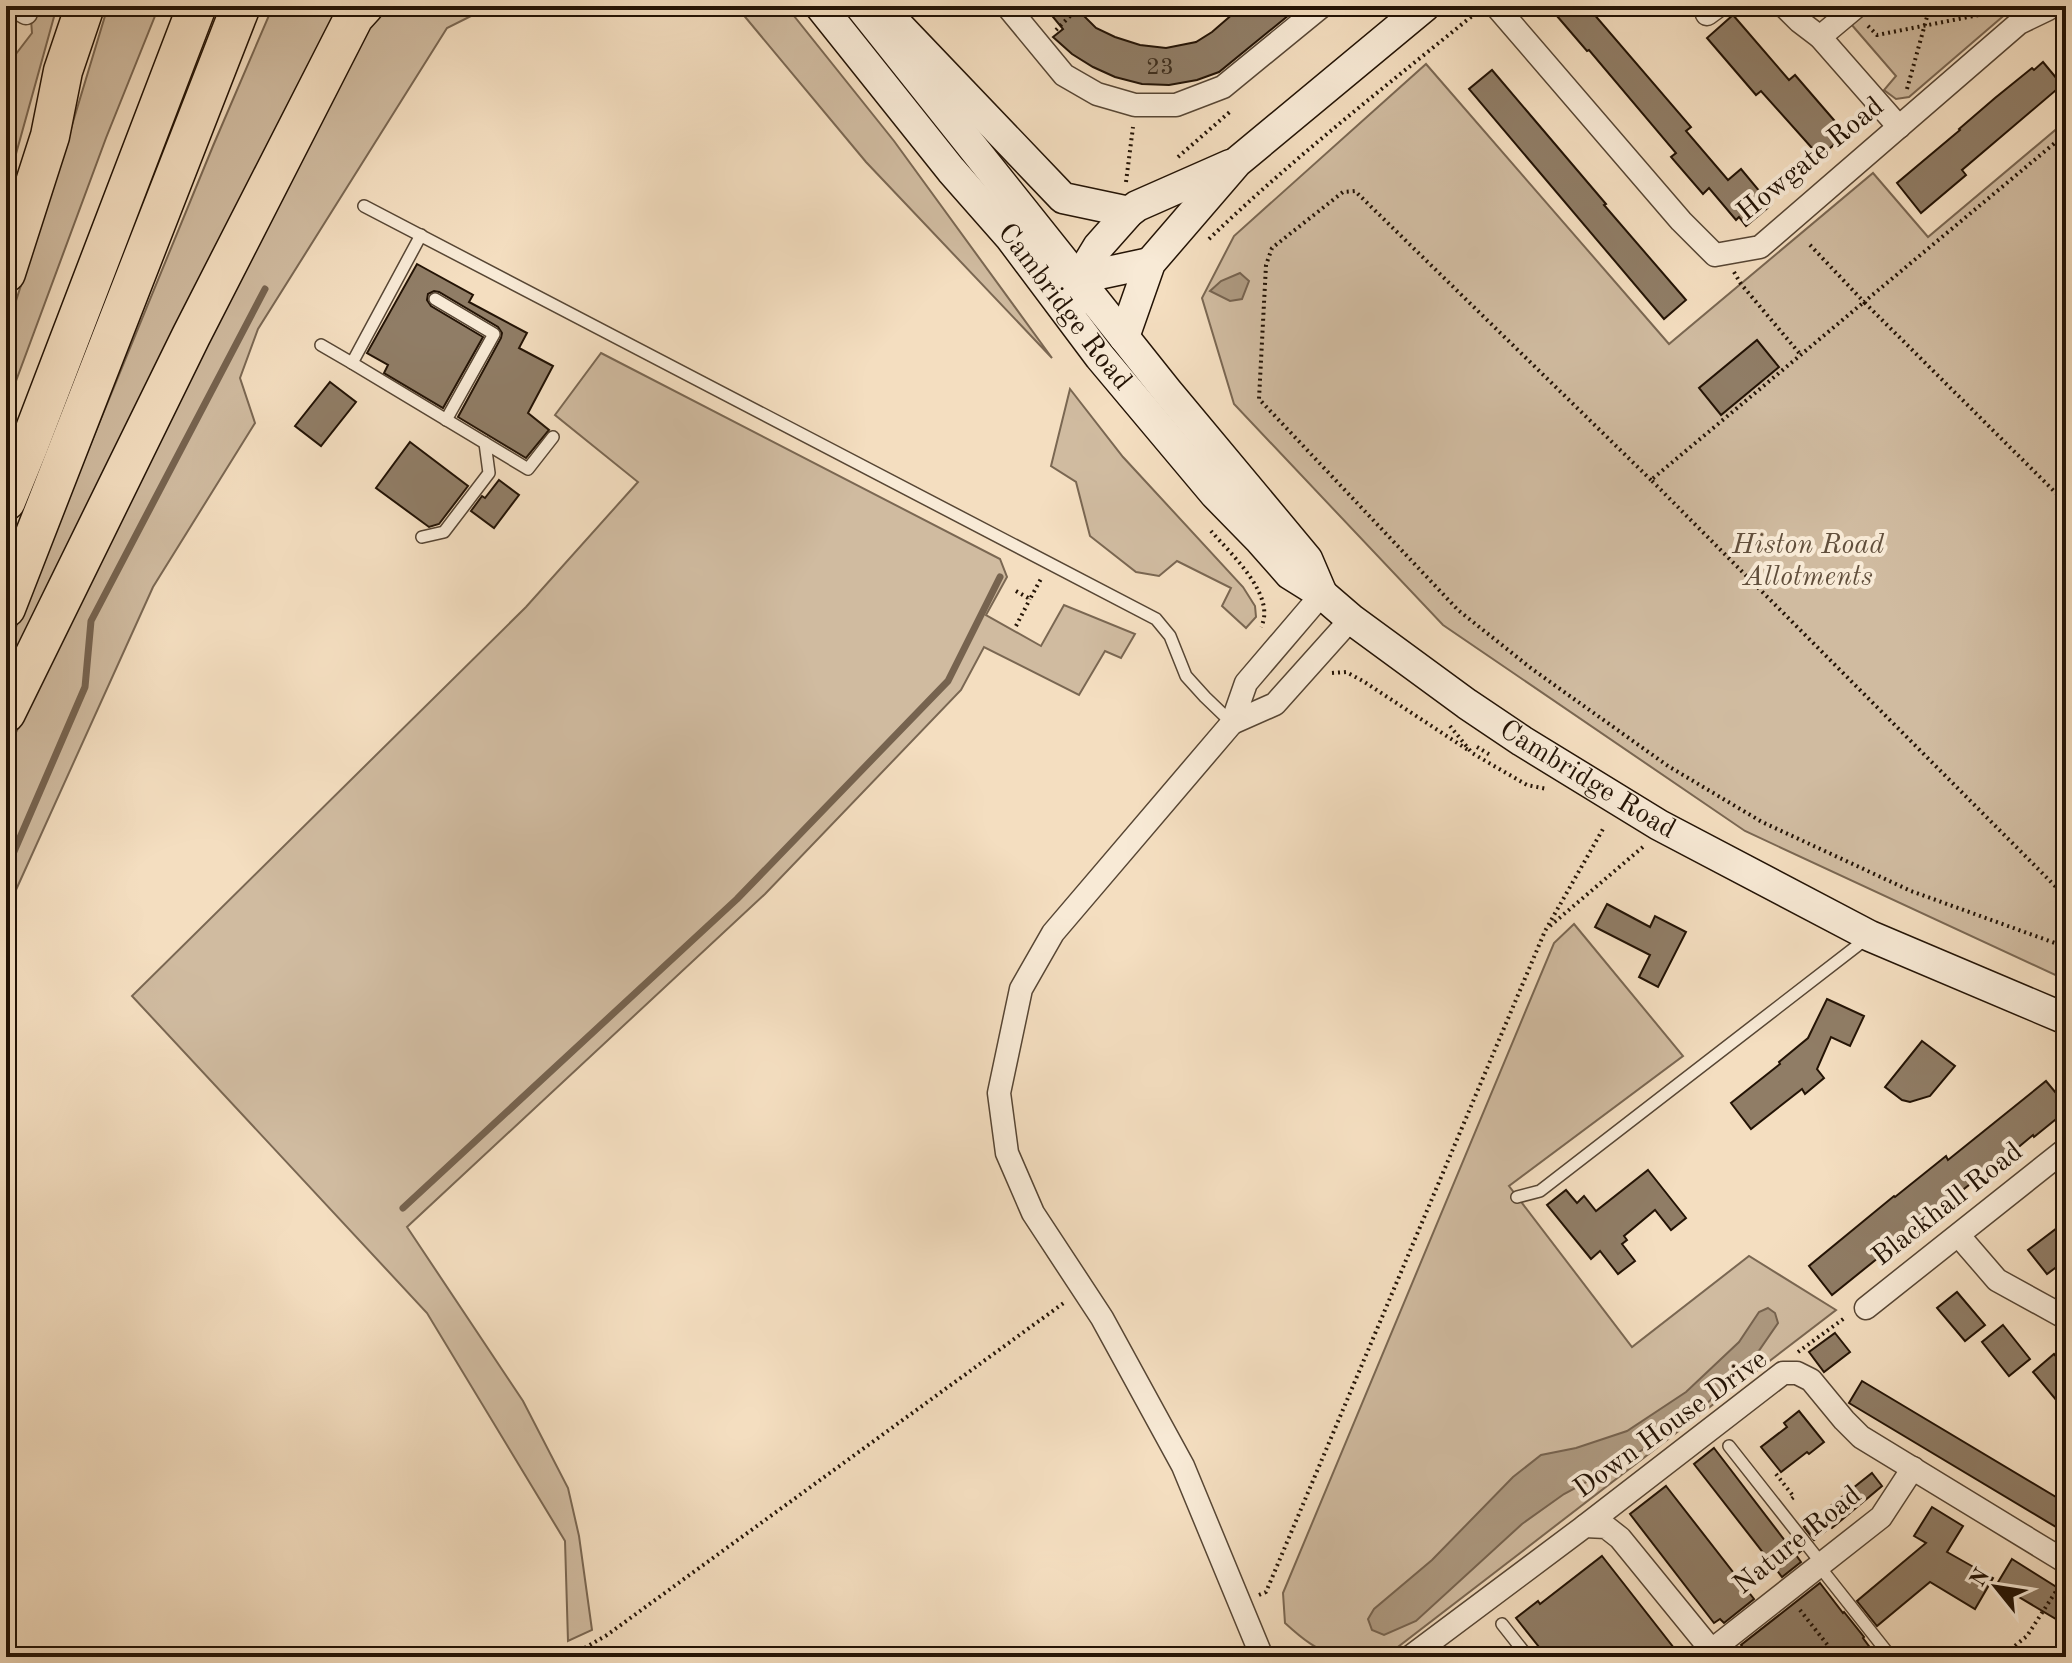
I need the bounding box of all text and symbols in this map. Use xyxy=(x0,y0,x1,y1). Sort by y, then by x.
house number: 23 xyxy=(1146,56,1174,80)
street label: Howgate Road xyxy=(1733,93,1889,227)
street label: Cambridge Road xyxy=(992,219,1136,396)
park label: Histon Road Allotments xyxy=(1731,532,1884,592)
street label: Cambridge Road xyxy=(1494,716,1680,845)
street label: Blackhall Road xyxy=(1868,1138,2028,1272)
street label: Down House Drive xyxy=(1569,1346,1773,1504)
street label: Nature Road xyxy=(1729,1481,1867,1601)
north arrow xyxy=(1956,1547,2036,1627)
text: N xyxy=(1967,1565,1994,1591)

